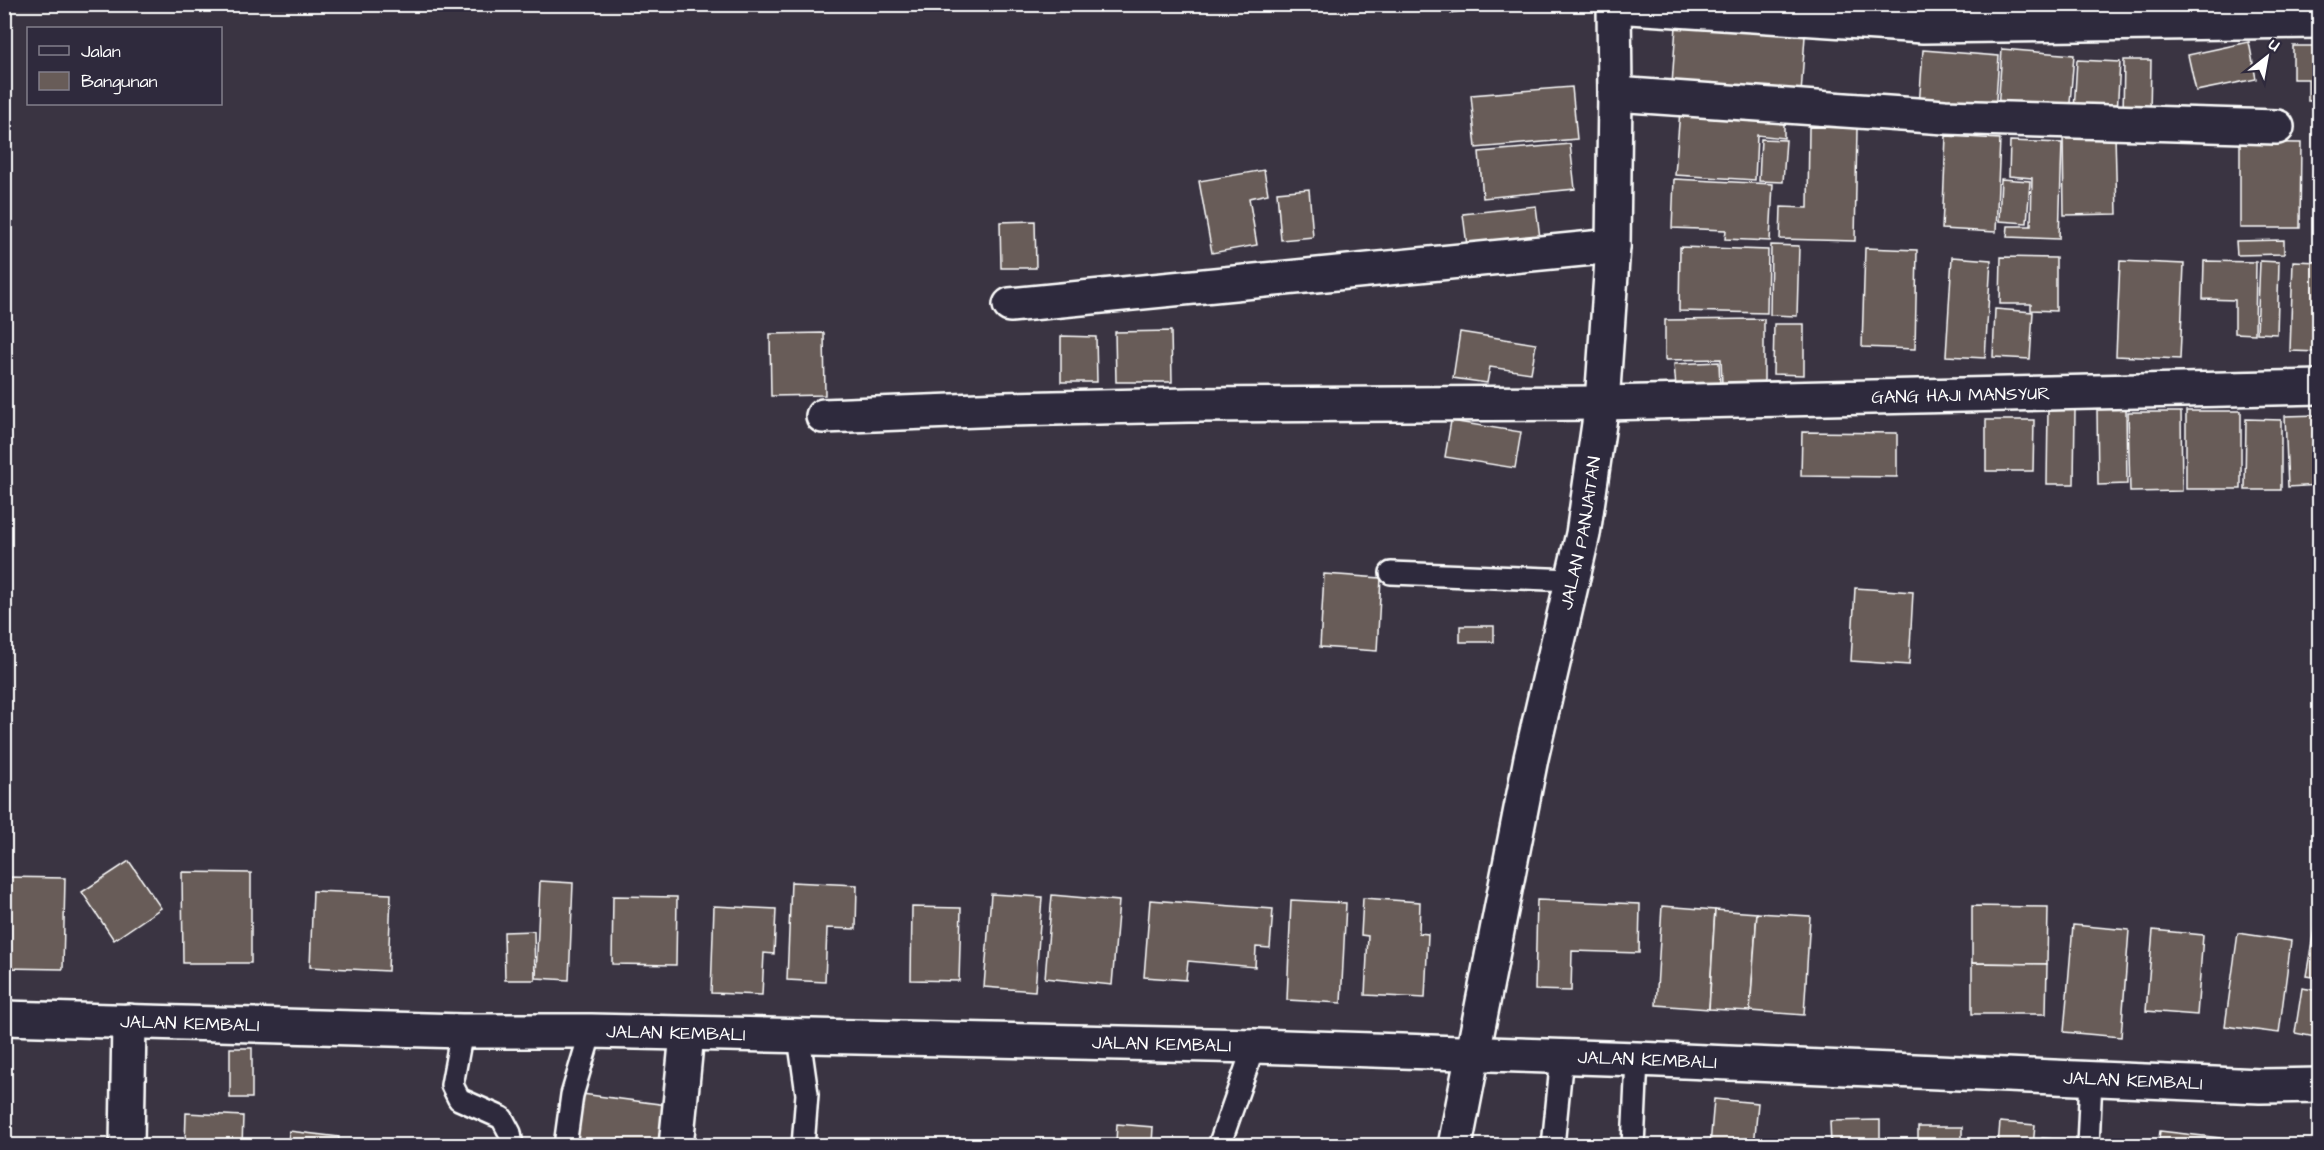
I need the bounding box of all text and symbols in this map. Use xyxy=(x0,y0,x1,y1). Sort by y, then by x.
legend xyxy=(27,27,222,105)
north arrow xyxy=(2237,27,2297,87)
text: U xyxy=(2265,33,2284,57)
text: Jalan xyxy=(81,39,121,64)
text: Bangunan xyxy=(81,69,158,95)
street label: GANG HAJI MANSYUR xyxy=(1871,381,2050,409)
street label: JALAN PANJAITAN xyxy=(1553,455,1607,612)
street label: JALAN KEMBALI xyxy=(120,1009,260,1038)
street label: JALAN KEMBALI xyxy=(606,1019,746,1047)
street label: JALAN KEMBALI xyxy=(1092,1030,1232,1058)
street label: JALAN KEMBALI xyxy=(1577,1044,1718,1075)
street label: JALAN KEMBALI xyxy=(2063,1065,2203,1096)

